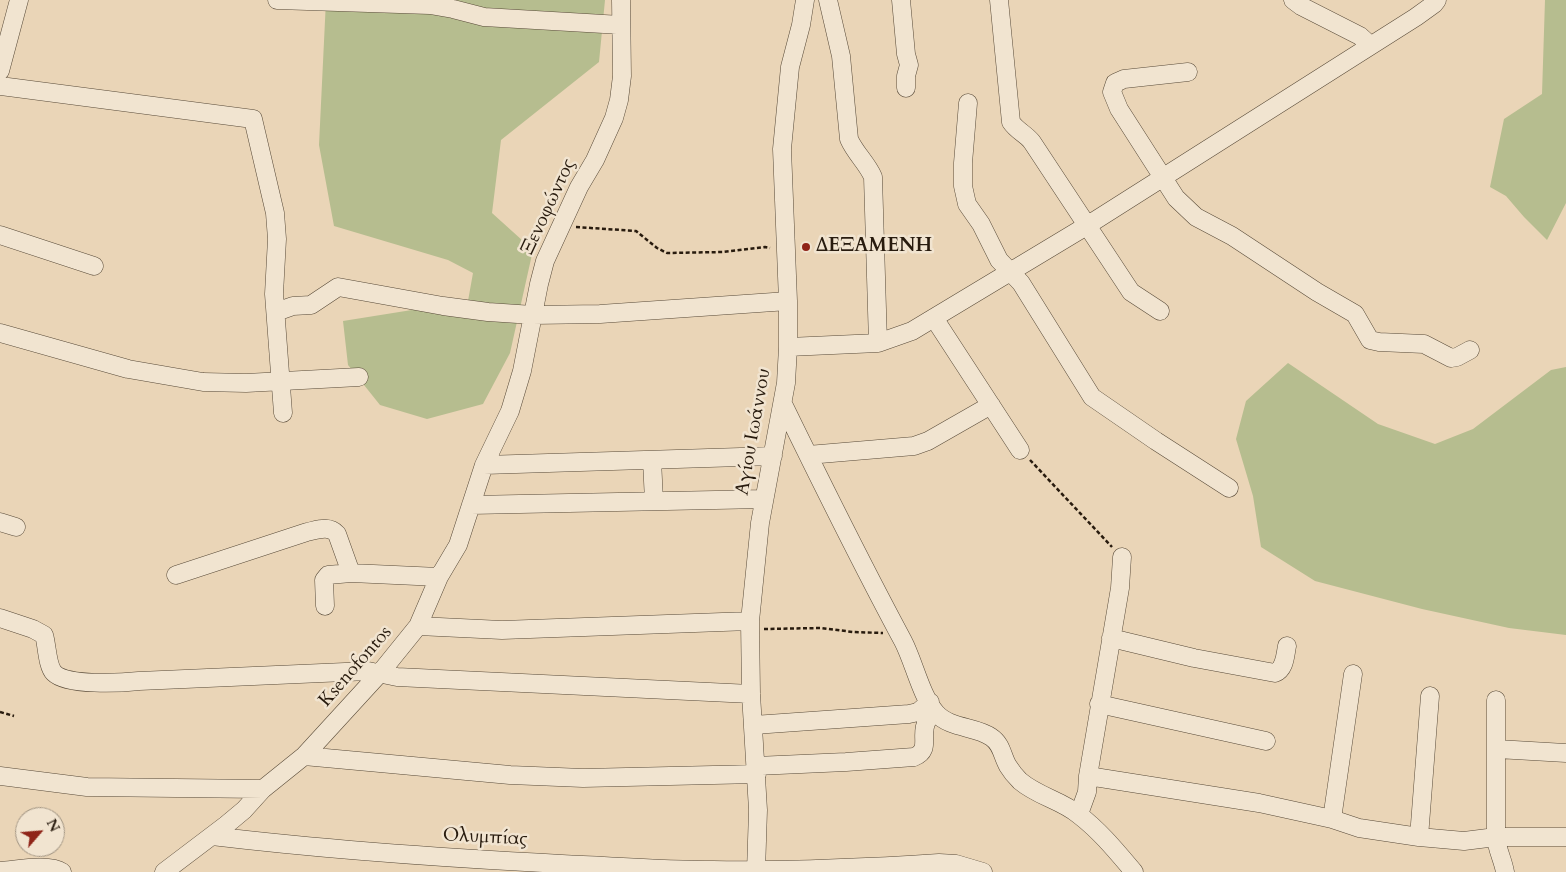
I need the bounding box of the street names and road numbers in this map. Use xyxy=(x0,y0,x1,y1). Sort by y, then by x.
street label: Ξενοφώντος xyxy=(517,155,581,259)
street label: Αγίου Ιωάννου xyxy=(732,367,776,497)
street label: Ksenofontos xyxy=(315,622,397,712)
street label: Ολυμπίας xyxy=(442,824,528,852)

